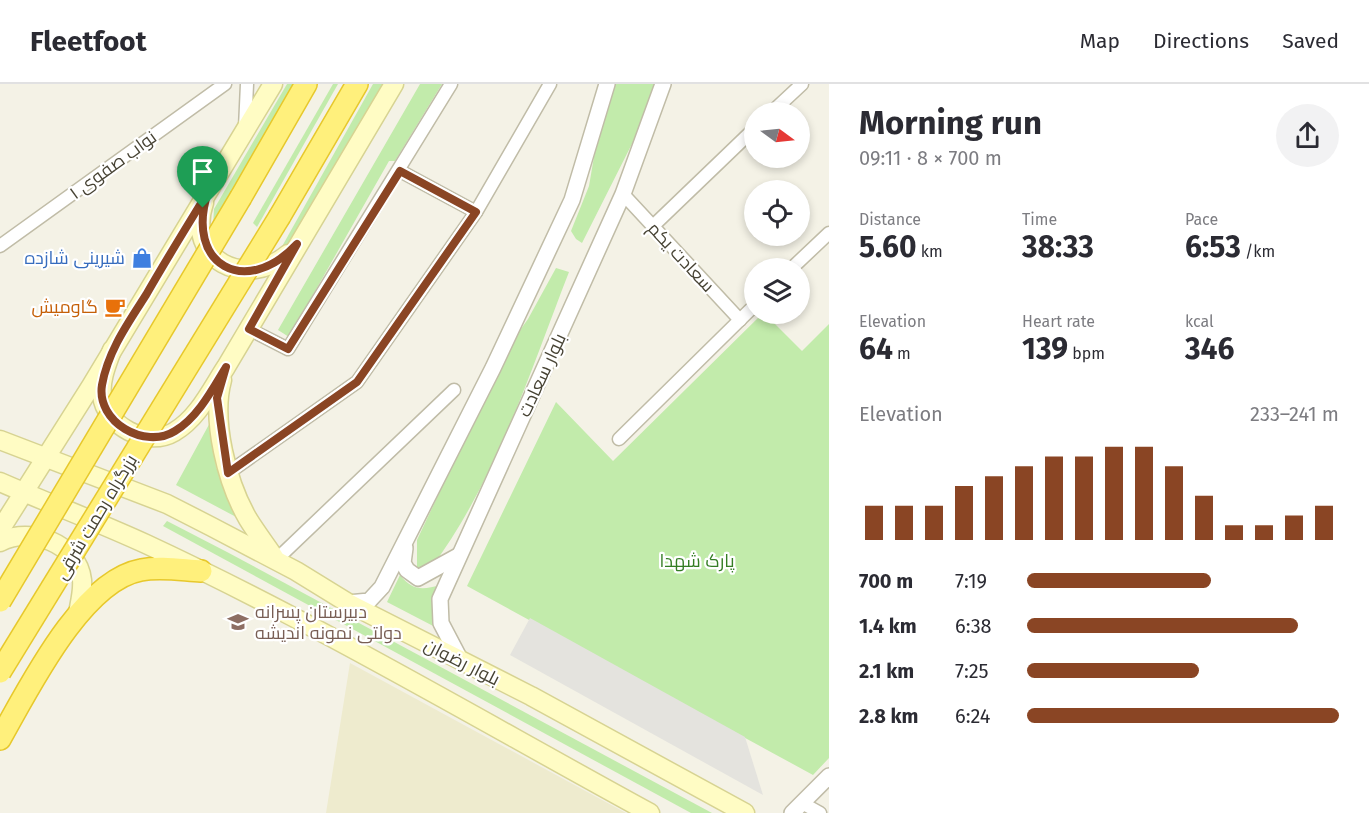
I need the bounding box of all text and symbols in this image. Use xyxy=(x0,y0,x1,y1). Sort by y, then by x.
text: Fleetfoot xyxy=(30,25,146,58)
text: Map xyxy=(1080,28,1120,54)
text: Directions xyxy=(1153,28,1249,54)
text: Saved xyxy=(1282,28,1339,54)
north arrow xyxy=(744,102,810,168)
map controls xyxy=(744,102,810,324)
text: Morning run xyxy=(859,103,1042,143)
button: share xyxy=(1276,104,1339,167)
street label: نواب صفوی ۱ xyxy=(65,126,161,204)
pin xyxy=(177,146,228,208)
text: 09:11 · 8 × 700 m xyxy=(859,146,1002,170)
icon: arrive xyxy=(186,155,219,188)
button: locate xyxy=(744,180,810,246)
text: Distance xyxy=(859,210,921,229)
text: Time xyxy=(1022,210,1057,229)
text: Pace xyxy=(1185,210,1218,229)
street label: سعادت یکم xyxy=(642,217,719,297)
text: 5.60 xyxy=(859,229,916,265)
text: 38:33 xyxy=(1022,229,1094,265)
text: 6:53 xyxy=(1185,229,1241,265)
text: km xyxy=(916,242,943,261)
text: /km xyxy=(1241,242,1275,261)
shop icon: شیرینی شازده xyxy=(130,246,154,270)
place label: شیرینی شازده xyxy=(25,247,125,269)
button: layers xyxy=(744,258,810,324)
cafe icon: گاومیش xyxy=(103,295,127,319)
place label: گاومیش xyxy=(31,296,98,318)
text: Elevation xyxy=(859,312,926,331)
text: Heart rate xyxy=(1022,312,1095,331)
text: kcal xyxy=(1185,312,1214,331)
street label: بلوار سعادت xyxy=(513,330,571,420)
text: 64 xyxy=(859,331,893,367)
text: 139 xyxy=(1022,331,1068,367)
text: 346 xyxy=(1185,331,1234,367)
text: m xyxy=(893,344,911,363)
text: bpm xyxy=(1068,344,1105,363)
text: Elevation xyxy=(859,402,943,426)
text: 233–241 m xyxy=(1250,402,1339,426)
street label: بزرگراه رحمت شرقی xyxy=(50,450,142,584)
park label: پارک شهدا xyxy=(660,550,735,573)
text: 700 m xyxy=(859,569,913,593)
text: 7:19 xyxy=(955,569,987,593)
place label: دبیرستان پسرانه دولتی نمونه اندیشه xyxy=(255,601,402,644)
school or university icon: دبیرستان پسرانه دولتی نمونه اندیشه xyxy=(226,610,250,634)
text: 1.4 km xyxy=(859,614,917,638)
text: 6:38 xyxy=(955,614,992,638)
street label: بلوار رضوان xyxy=(421,634,503,690)
text: 2.1 km xyxy=(859,659,914,683)
text: 7:25 xyxy=(955,659,989,683)
text: 2.8 km xyxy=(859,704,918,728)
text: 6:24 xyxy=(955,704,990,728)

